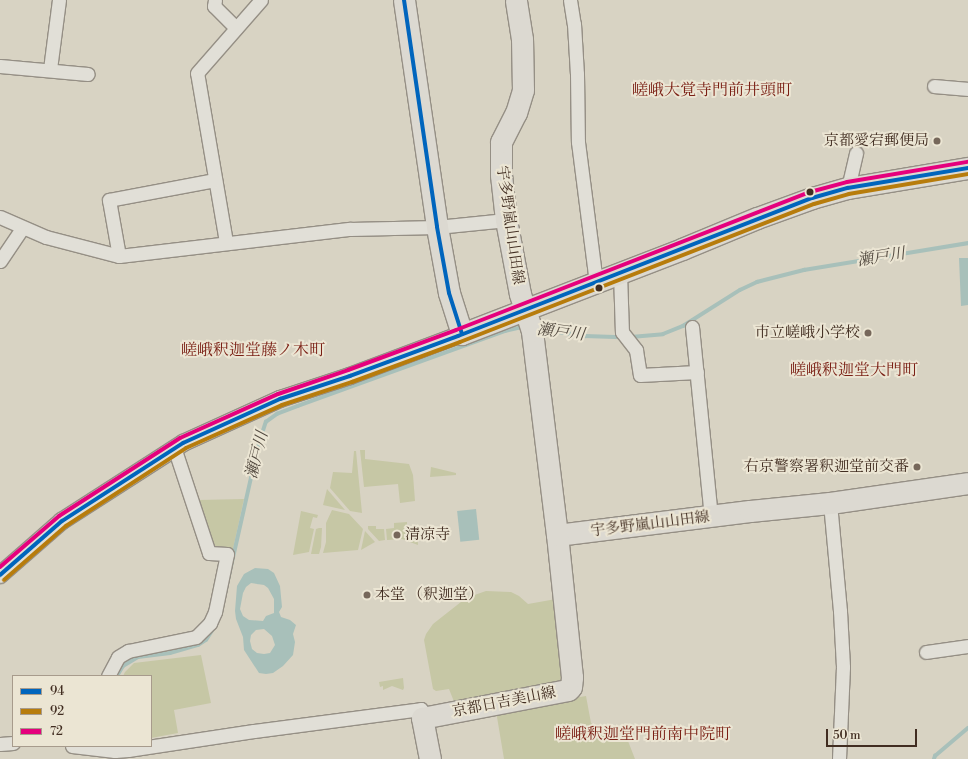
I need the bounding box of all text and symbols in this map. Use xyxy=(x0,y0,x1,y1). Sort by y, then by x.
district label: 嵯峨大覚寺門前井頭町 xyxy=(632,80,792,100)
place label: 京都愛宕郵便局 xyxy=(824,132,929,150)
marker: 京都愛宕郵便局 xyxy=(932,136,942,146)
street label: 宇多野嵐山山田線 xyxy=(493,164,527,286)
unlabelled marker xyxy=(805,187,815,197)
water label: 瀬戸川 xyxy=(856,244,906,270)
unlabelled marker xyxy=(594,283,604,293)
water label: 瀬戸川 xyxy=(536,320,586,344)
place label: 市立嵯峨小学校 xyxy=(755,324,860,342)
marker: 市立嵯峨小学校 xyxy=(863,328,873,338)
district label: 嵯峨釈迦堂藤ノ木町 xyxy=(181,340,325,360)
district label: 嵯峨釈迦堂大門町 xyxy=(790,360,918,380)
water label: 瀬戸川 xyxy=(242,429,272,481)
place label: 右京警察署釈迦堂前交番 xyxy=(744,458,909,476)
marker: 右京警察署釈迦堂前交番 xyxy=(912,462,922,472)
street label: 宇多野嵐山山田線 xyxy=(589,508,711,540)
place label: 清凉寺 xyxy=(405,526,450,544)
marker: 清凉寺 xyxy=(392,530,402,540)
place label: 本堂 （釈迦堂） xyxy=(375,586,483,604)
marker: 本堂 （釈迦堂） xyxy=(362,590,372,600)
legend xyxy=(12,675,152,747)
street label: 京都日吉美山線 xyxy=(451,683,557,721)
text: 94 xyxy=(50,684,64,699)
text: 92 xyxy=(50,704,64,719)
scale bar xyxy=(828,721,919,747)
text: 72 xyxy=(50,724,63,739)
district label: 嵯峨釈迦堂門前南中院町 xyxy=(555,724,731,744)
text: 50 m xyxy=(833,728,861,743)

